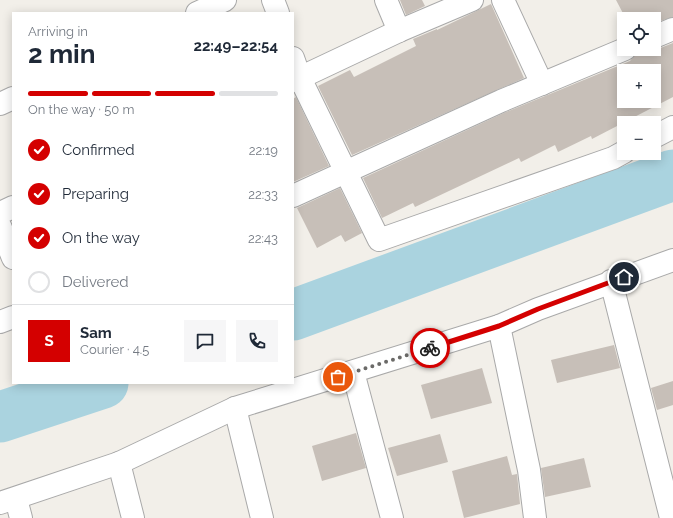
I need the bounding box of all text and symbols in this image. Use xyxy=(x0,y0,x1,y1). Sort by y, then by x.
map controls xyxy=(617,12,661,160)
button: locate xyxy=(617,12,661,56)
text: Arriving in xyxy=(28,24,88,39)
text: 22:49–22:54 xyxy=(193,37,278,55)
text: 2 min xyxy=(28,39,95,69)
button: + xyxy=(617,64,661,108)
text: On the way · 50 m xyxy=(28,102,135,117)
button: − xyxy=(617,116,661,160)
icon: check xyxy=(28,139,50,161)
text: Confirmed xyxy=(62,141,135,159)
text: 22:19 xyxy=(249,143,278,158)
icon: check xyxy=(28,183,50,205)
text: Preparing xyxy=(62,185,129,203)
text: 22:33 xyxy=(248,187,278,202)
icon: check xyxy=(28,227,50,249)
text: On the way xyxy=(62,229,140,247)
text: 22:43 xyxy=(248,231,278,246)
pin xyxy=(607,260,641,294)
icon: home xyxy=(613,266,635,288)
text: Delivered xyxy=(62,273,129,291)
button: chat xyxy=(184,320,226,362)
button: phone xyxy=(236,320,278,362)
text: Sam xyxy=(80,324,112,342)
courier xyxy=(410,328,450,368)
text: S xyxy=(44,332,54,350)
icon: bike xyxy=(419,337,441,359)
text: Courier · 4.5 xyxy=(80,342,149,357)
pin xyxy=(321,360,355,394)
icon: bag xyxy=(327,366,349,388)

